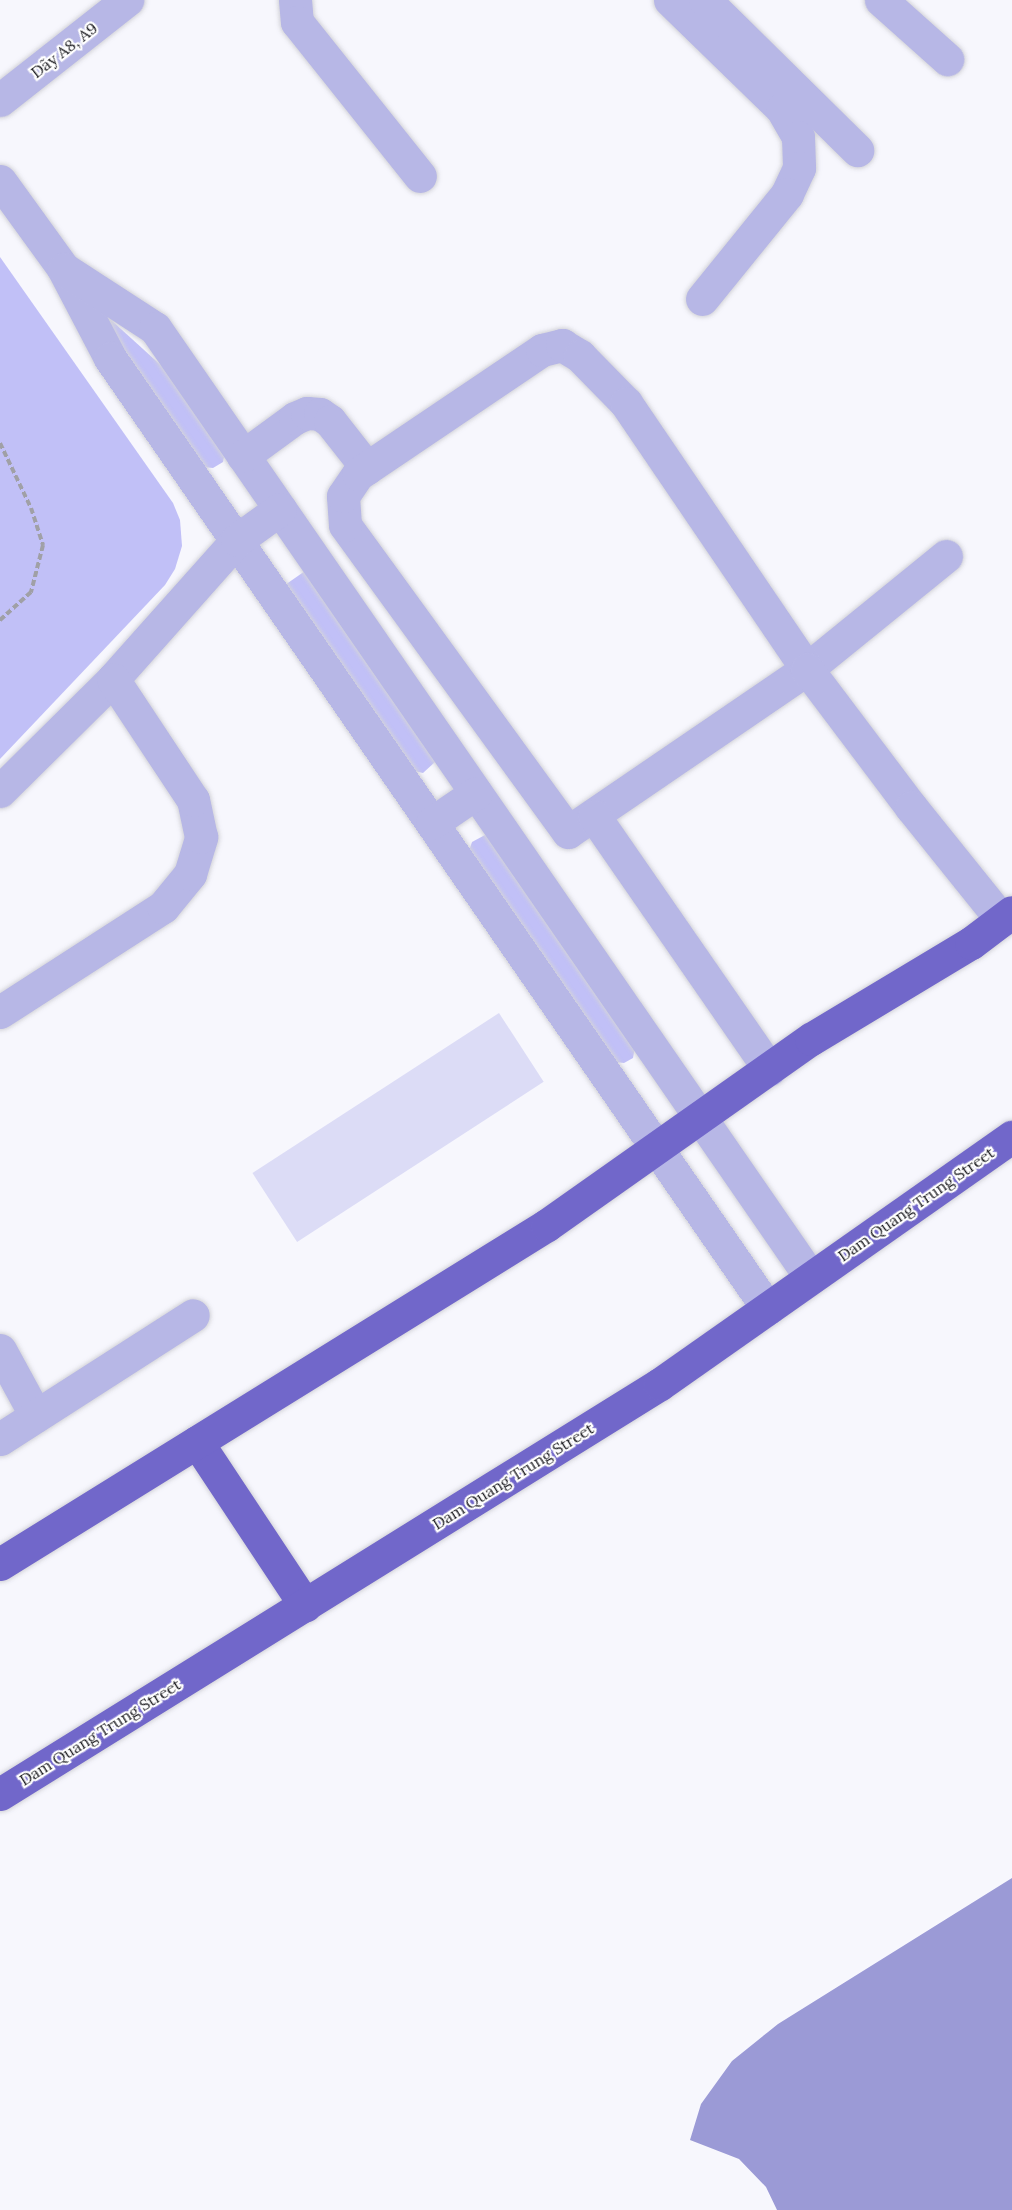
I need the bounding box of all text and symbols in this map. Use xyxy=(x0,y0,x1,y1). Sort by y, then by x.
street label: Dãy A8, A9 xyxy=(27,18,101,82)
street label: Dam Quang Trung Street xyxy=(834,1143,998,1265)
street label: Dam Quang Trung Street xyxy=(429,1418,597,1534)
street label: Dam Quang Trung Street xyxy=(16,1674,184,1790)

